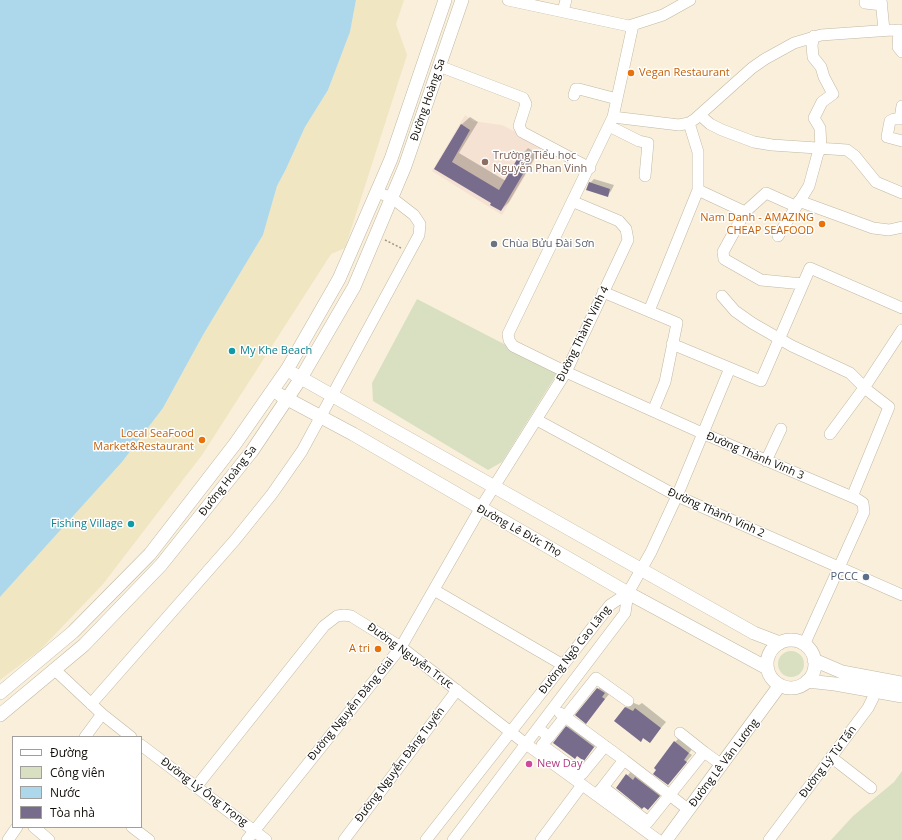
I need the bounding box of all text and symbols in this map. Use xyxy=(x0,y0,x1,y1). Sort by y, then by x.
street label: Đường Hoàng Sa xyxy=(408,57,448,143)
place label: Vegan Restaurant xyxy=(639,66,730,80)
marker: Vegan Restaurant xyxy=(626,68,636,78)
place label: Trường Tiểu học Nguyễn Phan Vinh xyxy=(493,149,587,175)
marker: Trường Tiểu học Nguyễn Phan Vinh xyxy=(480,157,490,167)
place label: Nam Danh - AMAZING CHEAP SEAFOOD xyxy=(700,211,814,237)
marker: Nam Danh - AMAZING CHEAP SEAFOOD xyxy=(817,219,827,229)
place label: Chùa Bửu Đài Sơn xyxy=(502,237,595,251)
marker: Chùa Bửu Đài Sơn xyxy=(489,239,499,249)
street label: Đường Thành Vinh 4 xyxy=(554,284,612,384)
place label: My Khe Beach xyxy=(240,344,312,358)
marker: My Khe Beach xyxy=(227,346,237,356)
place label: Local SeaFood Market&Restaurant xyxy=(93,427,194,453)
street label: Đường Thành Vinh 3 xyxy=(704,429,806,483)
marker: Local SeaFood Market&Restaurant xyxy=(197,435,207,445)
street label: Đường Hoàng Sa xyxy=(196,443,260,519)
street label: Đường Thành Vinh 2 xyxy=(665,486,767,540)
street label: Đường Lê Đức Thọ xyxy=(474,502,564,560)
place label: Fishing Village xyxy=(51,517,123,531)
marker: Fishing Village xyxy=(126,519,136,529)
place label: PCCC xyxy=(831,570,858,584)
marker: PCCC xyxy=(861,572,871,582)
street label: Đường Ngô Cao Lãng xyxy=(536,603,614,697)
street label: Đường Nguyễn Trực xyxy=(364,620,456,692)
place label: A tri xyxy=(349,642,370,656)
marker: A tri xyxy=(373,644,383,654)
street label: Đường Nguyễn Đăng Giai xyxy=(305,655,397,763)
street label: Đường Nguyễn Đăng Tuyến xyxy=(352,705,448,825)
street label: Đường Lê Văn Lương xyxy=(687,716,761,810)
street label: Đường Lý Từ Tấn xyxy=(797,723,859,801)
legend xyxy=(12,736,142,828)
text: Đường xyxy=(50,744,88,761)
street label: Đường Lý Ông Trọng xyxy=(158,755,250,829)
place label: New Day xyxy=(537,757,582,771)
marker: New Day xyxy=(524,759,534,769)
text: Công viên xyxy=(50,764,105,781)
text: Nước xyxy=(50,784,80,801)
text: Tòa nhà xyxy=(50,804,95,821)

